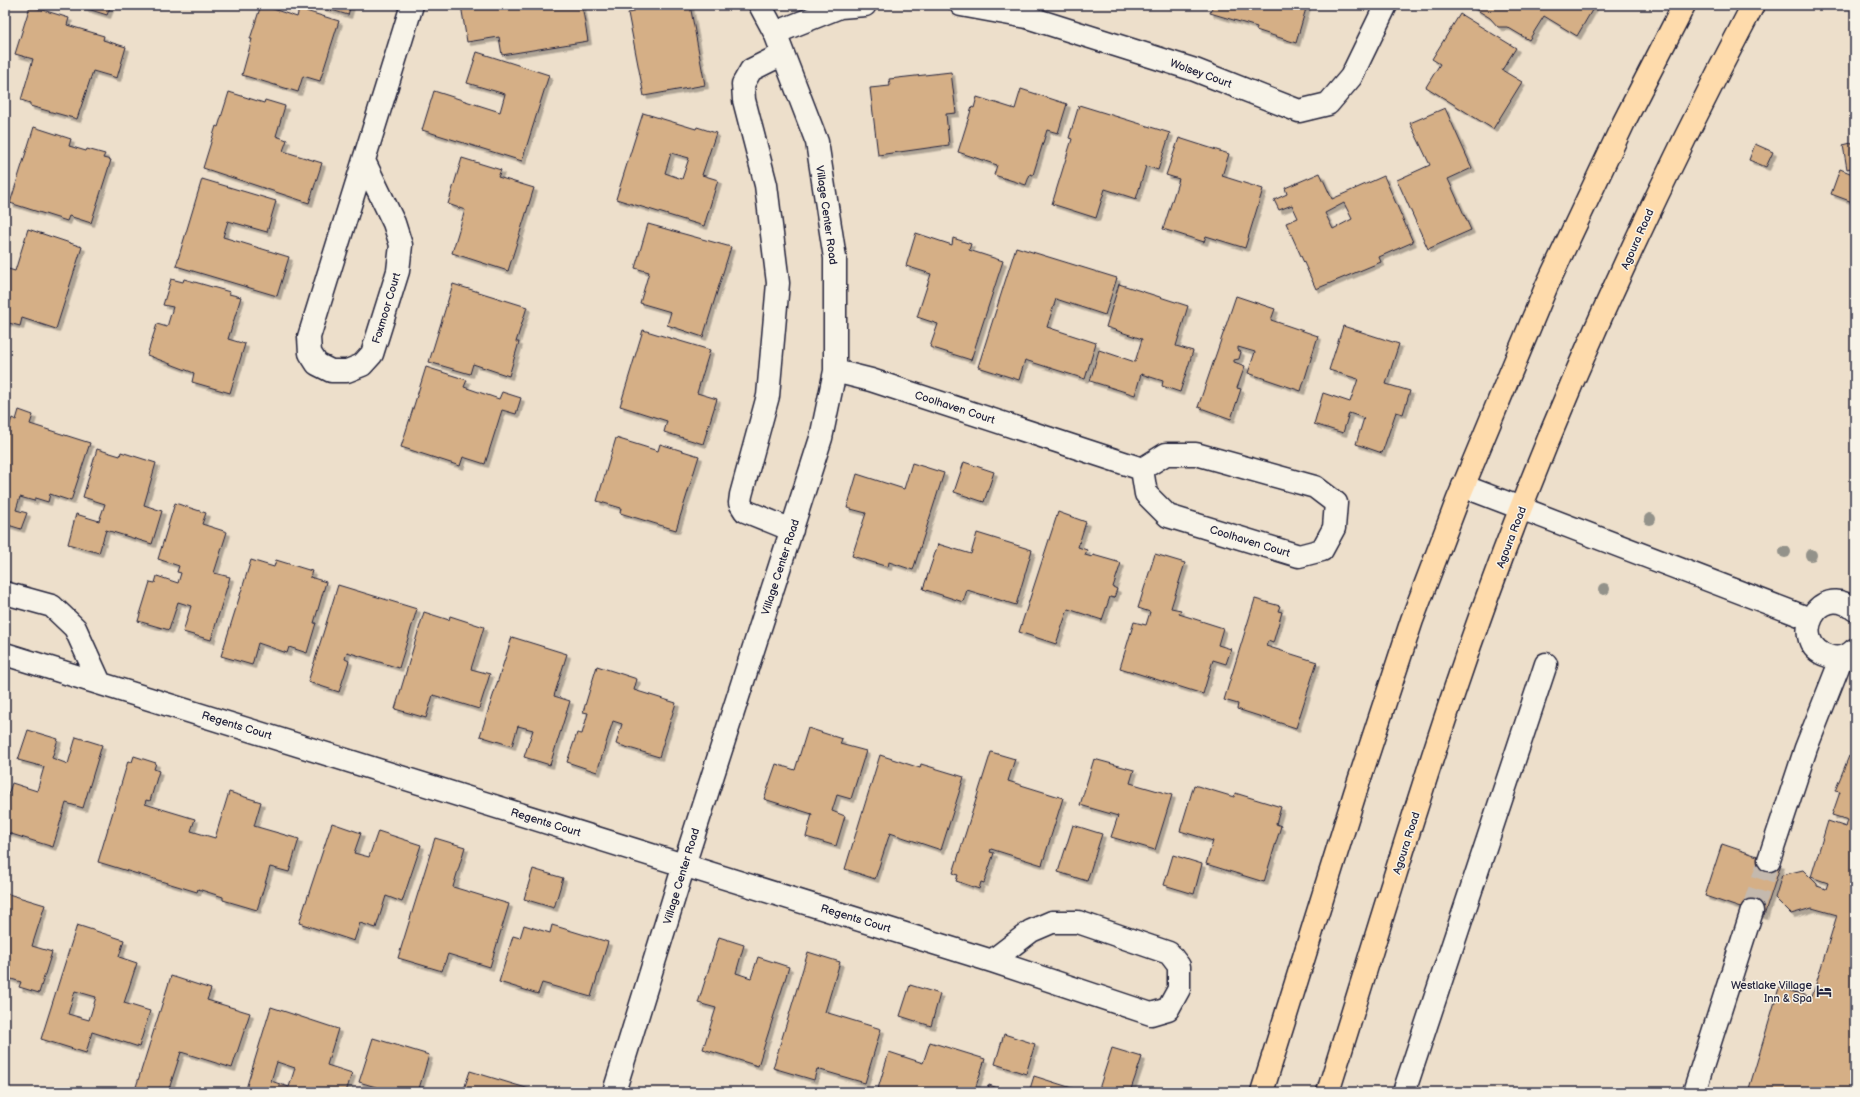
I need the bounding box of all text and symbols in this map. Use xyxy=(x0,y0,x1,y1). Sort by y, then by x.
street label: Wolsey Court xyxy=(1168,56,1234,91)
street label: Village Center Road xyxy=(813,165,840,265)
street label: Agoura Road xyxy=(1618,207,1657,271)
street label: Foxmoor Court xyxy=(370,271,404,345)
street label: Coolhaven Court xyxy=(913,388,997,427)
street label: Agoura Road xyxy=(1494,505,1529,570)
street label: Village Center Road xyxy=(759,518,802,617)
street label: Coolhaven Court xyxy=(1208,523,1292,560)
street label: Regents Court xyxy=(200,709,274,742)
street label: Regents Court xyxy=(509,806,583,839)
street label: Agoura Road xyxy=(1390,810,1423,876)
street label: Village Center Road xyxy=(661,826,702,926)
street label: Regents Court xyxy=(819,902,893,935)
place label: Westlake Village Inn & Spa xyxy=(1731,979,1812,1005)
hotel icon: Westlake Village Inn & Spa xyxy=(1815,982,1833,1000)

